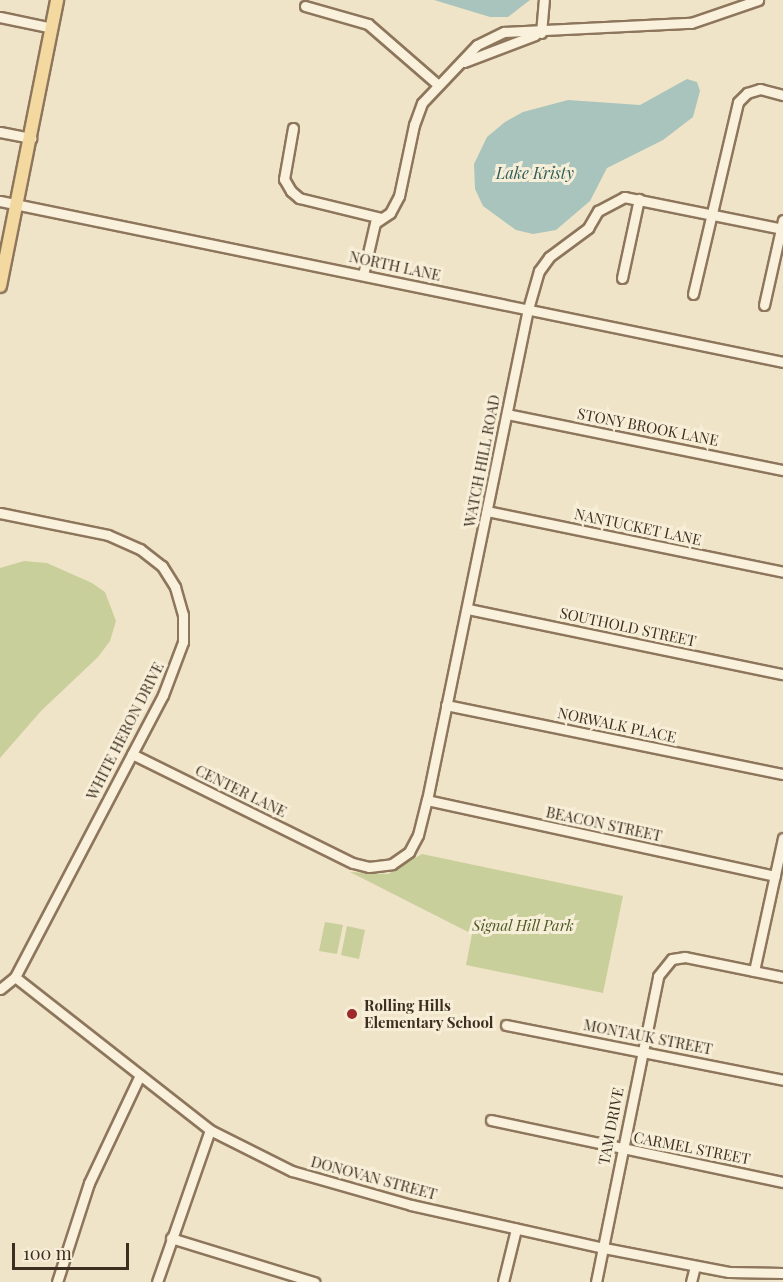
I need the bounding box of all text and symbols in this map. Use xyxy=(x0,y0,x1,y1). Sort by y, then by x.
water label: Lake Kristy xyxy=(496,163,574,183)
street label: NORTH LANE xyxy=(348,248,442,284)
street label: WATCH HILL ROAD xyxy=(460,393,504,529)
street label: STONY BROOK LANE xyxy=(576,404,720,450)
street label: NANTUCKET LANE xyxy=(573,505,703,549)
street label: SOUTHOLD STREET xyxy=(558,604,698,650)
street label: WHITE HERON DRIVE xyxy=(83,659,167,803)
street label: NORWALK PLACE xyxy=(556,704,678,746)
street label: CENTER LANE xyxy=(192,761,290,821)
street label: BEACON STREET xyxy=(544,803,664,845)
park label: Signal Hill Park xyxy=(472,917,574,935)
place label: Rolling Hills Elementary School xyxy=(364,996,494,1031)
marker: Rolling Hills Elementary School xyxy=(345,1007,359,1021)
street label: MONTAUK STREET xyxy=(582,1016,714,1058)
street label: TAM DRIVE xyxy=(595,1086,627,1166)
street label: CARMEL STREET xyxy=(632,1128,752,1168)
street label: DONOVAN STREET xyxy=(309,1152,439,1204)
scale bar xyxy=(15,1231,132,1269)
text: 100 m xyxy=(23,1241,72,1265)

